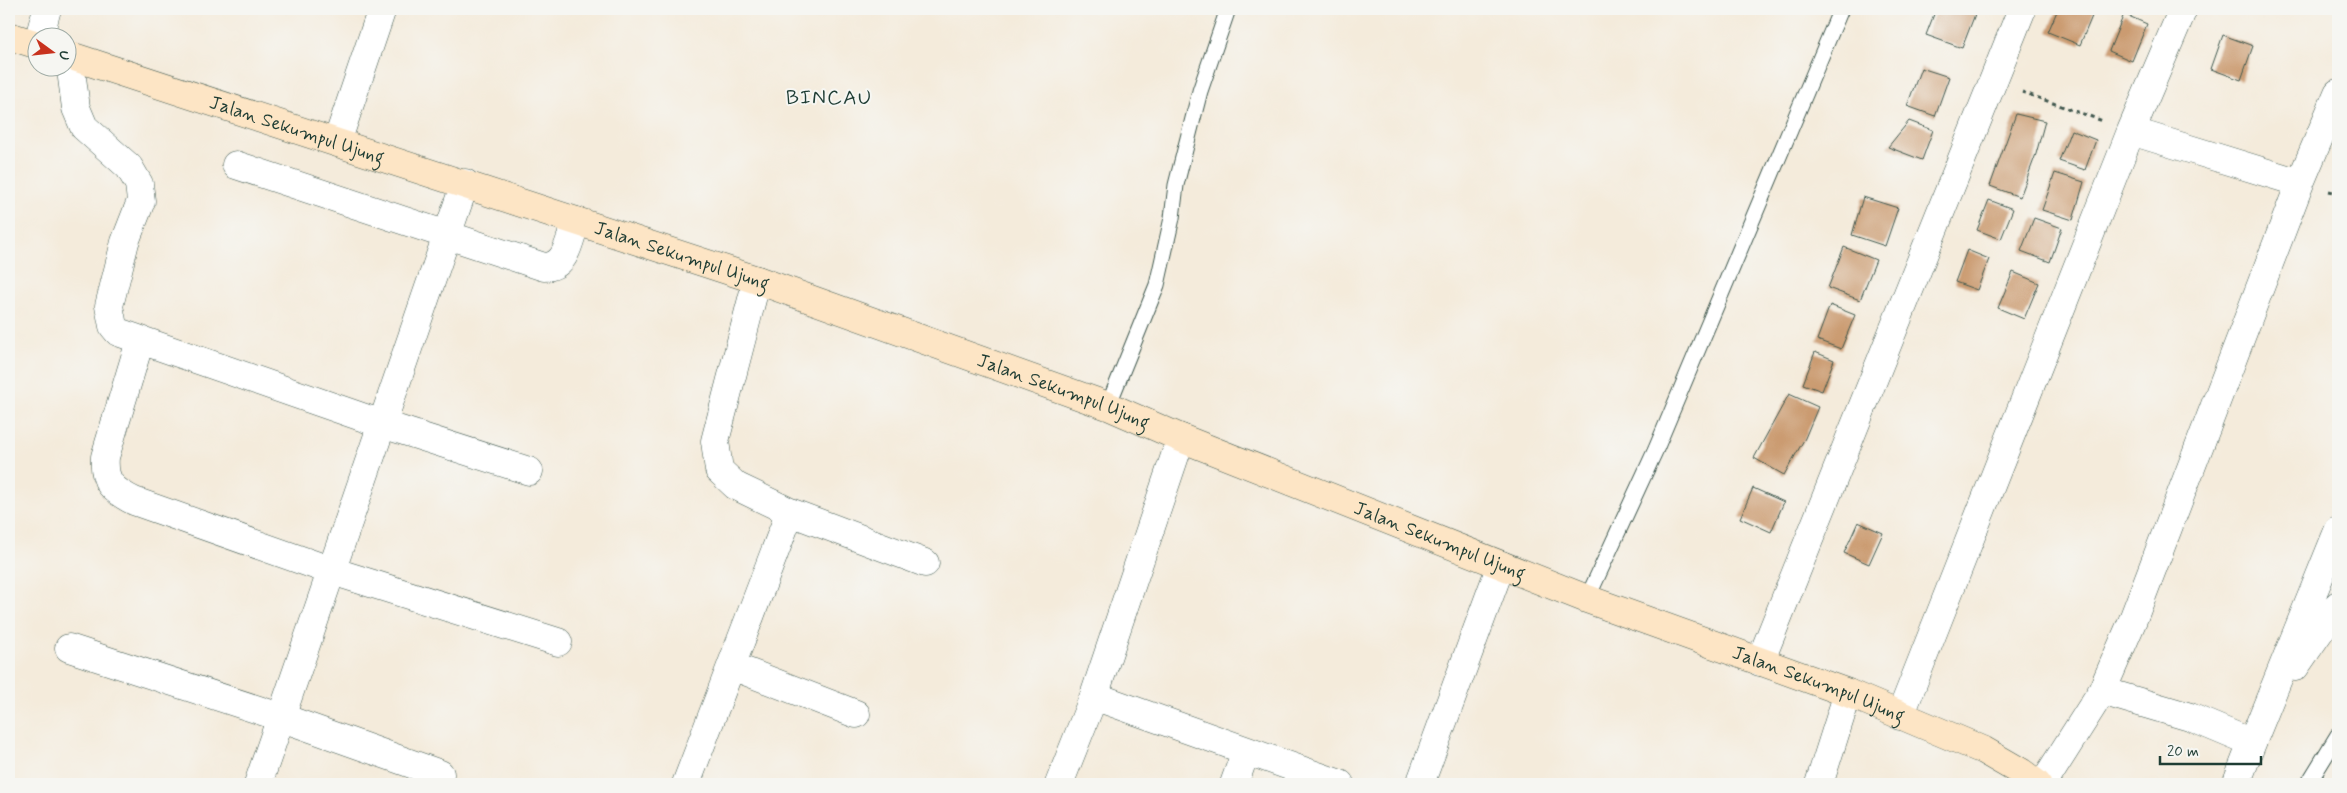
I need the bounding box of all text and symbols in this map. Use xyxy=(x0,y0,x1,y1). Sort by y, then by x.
north arrow xyxy=(28,28,78,78)
text: U xyxy=(54,48,73,62)
district label: BINCAU xyxy=(786,84,872,112)
street label: Jalan Sekumpul Ujung xyxy=(206,90,388,173)
street label: Jalan Sekumpul Ujung xyxy=(591,215,773,299)
street label: Jalan Sekumpul Ujung xyxy=(974,348,1154,438)
street label: Jalan Sekumpul Ujung xyxy=(1350,495,1529,589)
street label: Jalan Sekumpul Ujung xyxy=(1729,640,1909,731)
scale bar xyxy=(2160,733,2261,765)
text: 20 m xyxy=(2167,742,2199,762)

